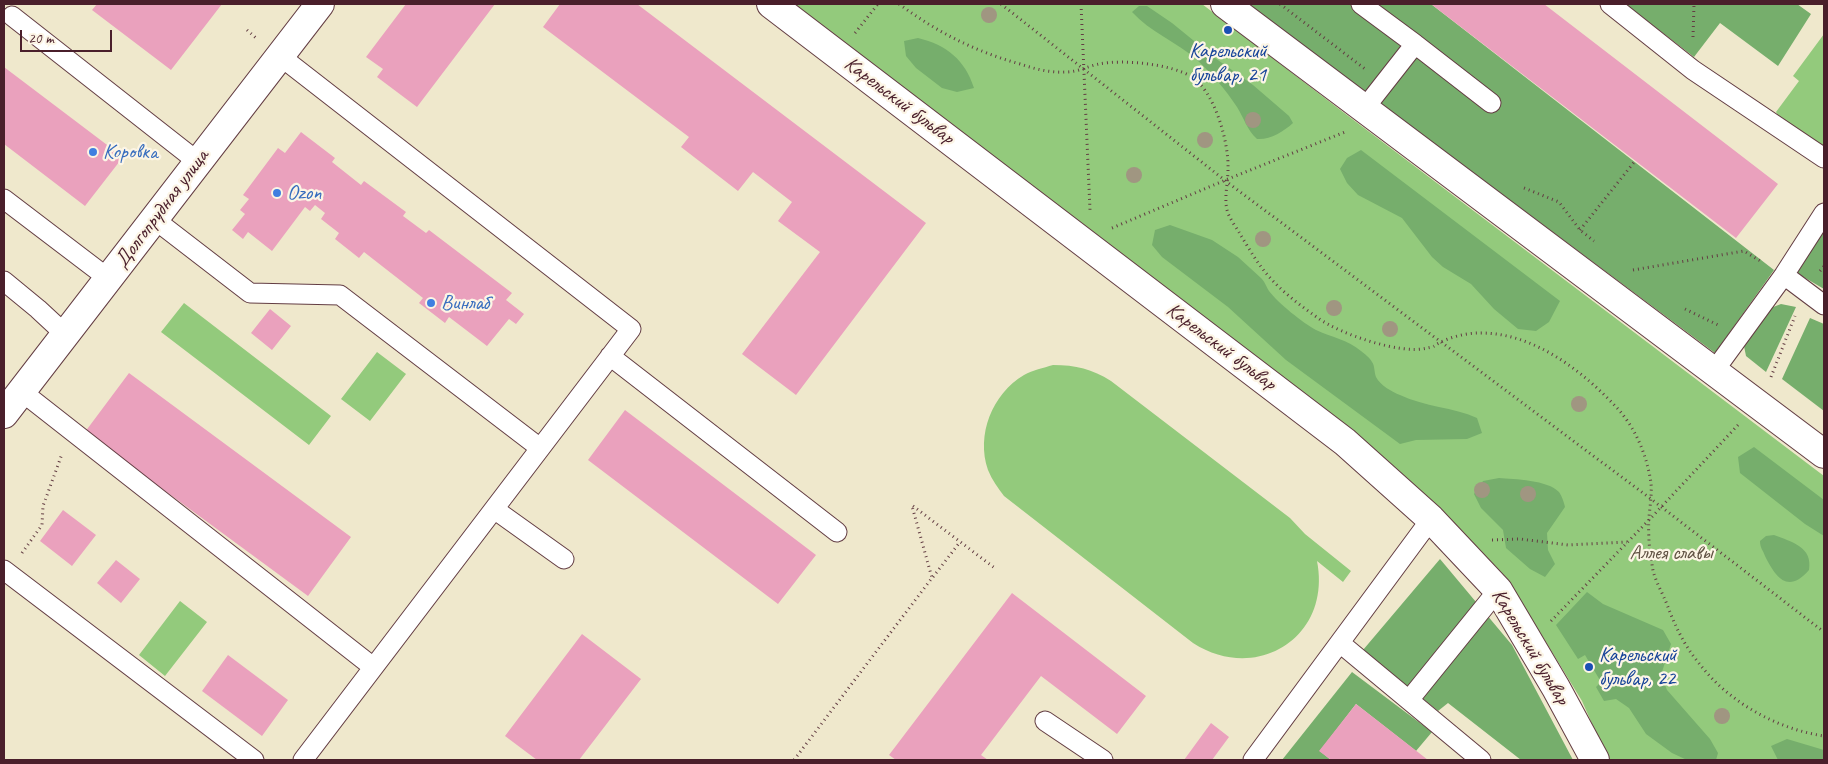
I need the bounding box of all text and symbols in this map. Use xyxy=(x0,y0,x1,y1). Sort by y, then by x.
scale bar xyxy=(22,20,115,52)
marker: Карельский бульвар, 21 xyxy=(1222,24,1234,36)
text: 20 m xyxy=(28,29,54,48)
place label: Карельский бульвар, 21 xyxy=(1189,38,1267,88)
street label: Карельский бульвар xyxy=(839,51,959,151)
place label: Коровка xyxy=(103,139,157,165)
street label: Долгопрудная улица xyxy=(109,145,215,273)
marker: Коровка xyxy=(87,146,99,158)
place label: Ozon xyxy=(287,180,322,206)
marker: Ozon xyxy=(271,187,283,199)
place label: Винлаб xyxy=(441,290,489,316)
marker: Винлаб xyxy=(425,297,437,309)
street label: Карельский бульвар xyxy=(1161,297,1281,397)
park label: Аллея славы xyxy=(1629,540,1713,566)
street label: Карельский бульвар xyxy=(1485,584,1575,710)
place label: Карельский бульвар, 22 xyxy=(1599,642,1677,692)
marker: Карельский бульвар, 22 xyxy=(1583,661,1595,673)

